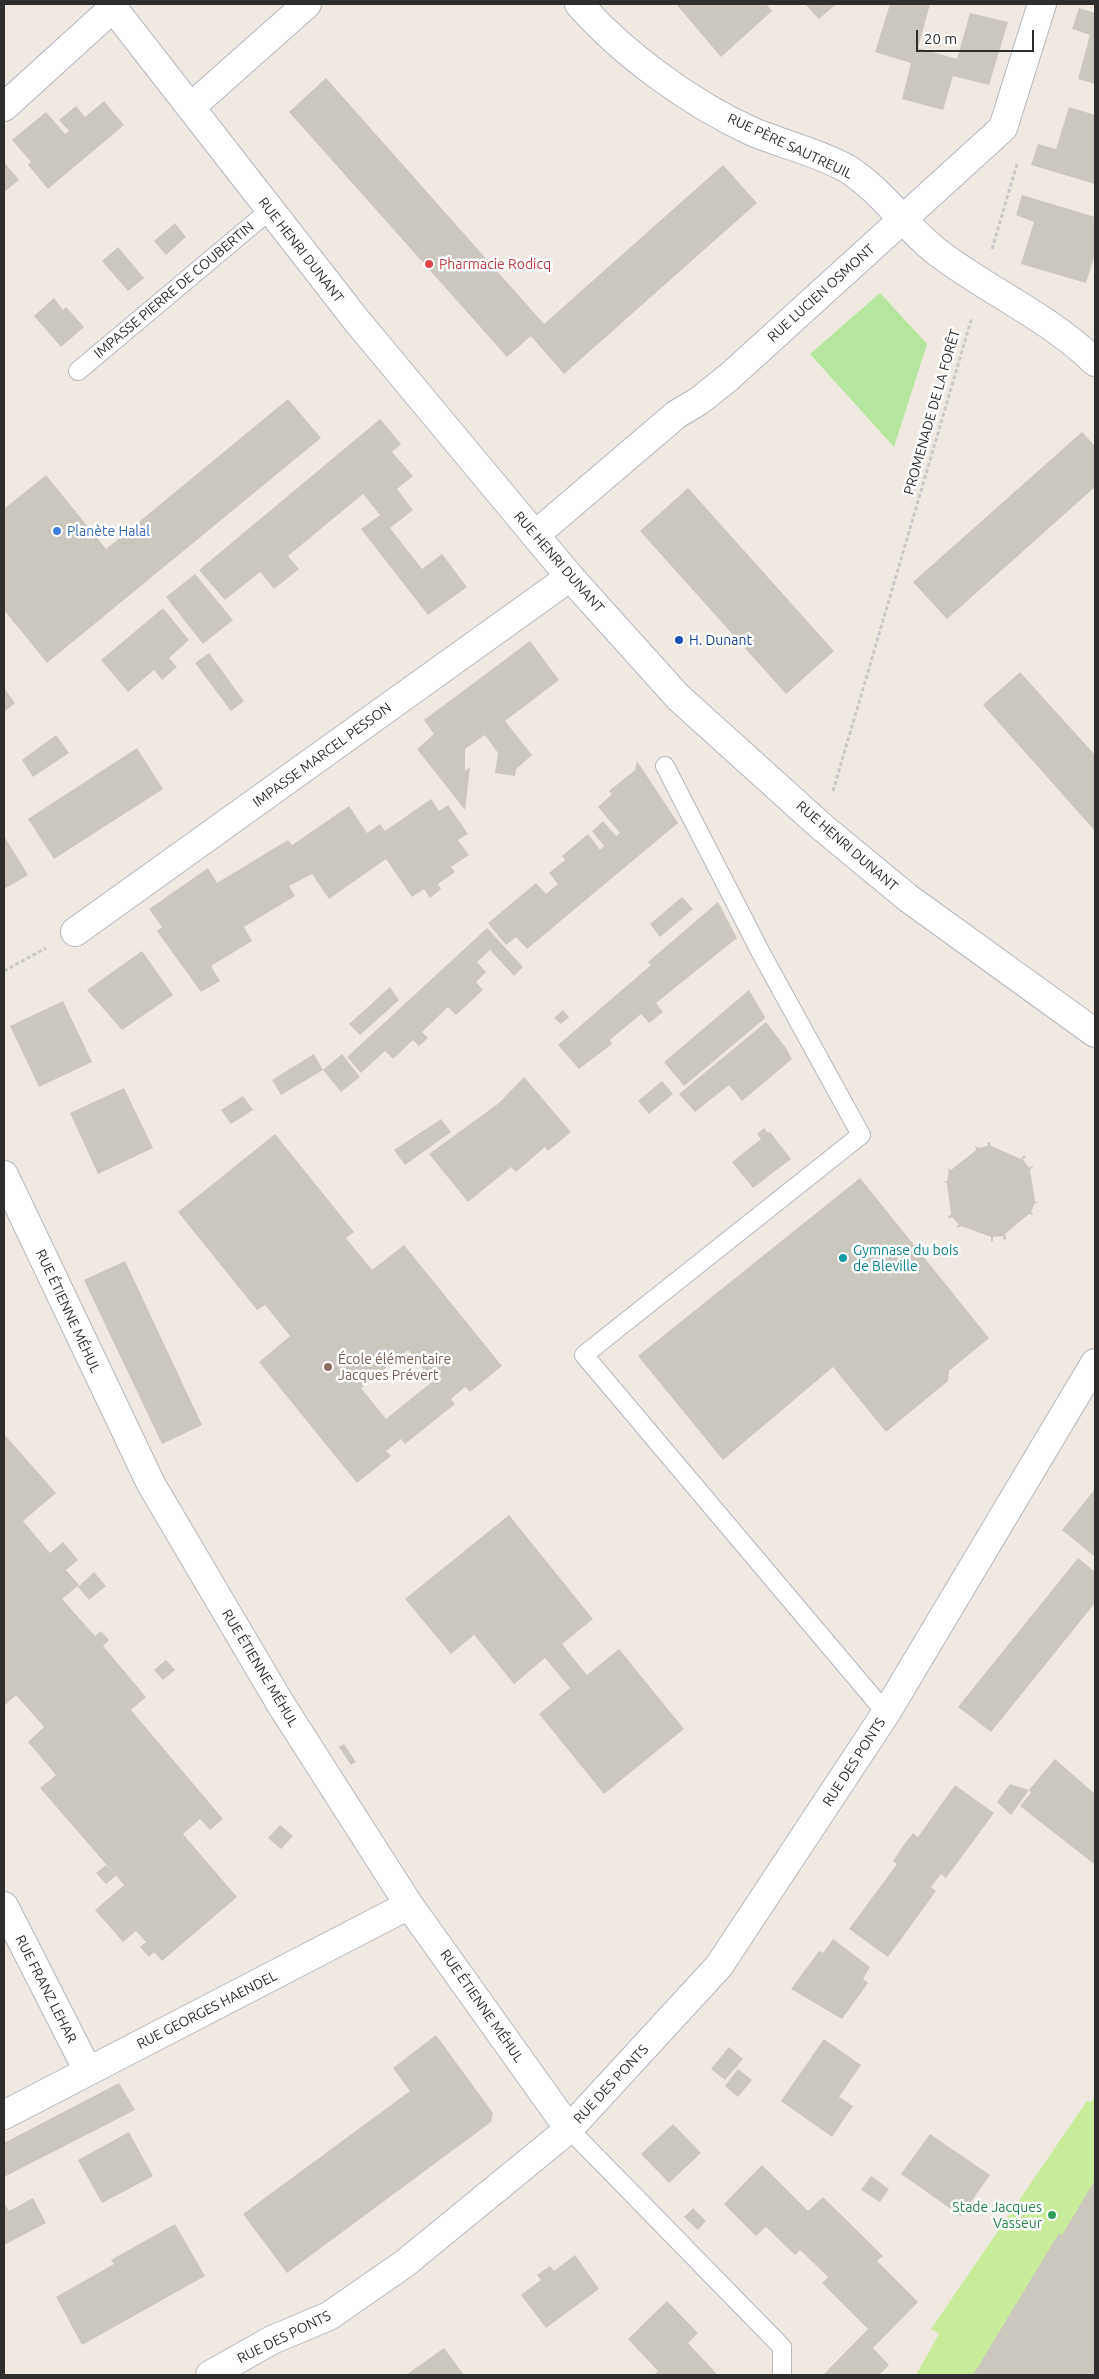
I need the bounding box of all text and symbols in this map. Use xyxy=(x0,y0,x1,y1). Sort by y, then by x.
scale bar xyxy=(919,20,1036,52)
text: 20 m xyxy=(924,30,957,47)
street label: RUE PÈRE SAUTREUIL xyxy=(725,110,855,182)
street label: RUE HENRI DUNANT xyxy=(255,194,347,306)
street label: IMPASSE PIERRE DE COUBERTIN xyxy=(91,218,257,362)
street label: RUE LUCIEN OSMONT xyxy=(764,241,878,345)
place label: Pharmacie Rodicq xyxy=(439,256,551,272)
marker: Pharmacie Rodicq xyxy=(423,258,435,270)
street label: PROMENADE DE LA FORÊT xyxy=(900,327,964,497)
street label: RUE HENRI DUNANT xyxy=(510,508,608,616)
place label: Planète Halal xyxy=(67,523,150,539)
marker: Planète Halal xyxy=(51,525,63,537)
place label: H. Dunant xyxy=(689,632,752,648)
marker: H. Dunant xyxy=(673,634,685,646)
street label: IMPASSE MARCEL PESSON xyxy=(250,699,394,811)
street label: RUE HENRI DUNANT xyxy=(793,797,901,895)
place label: Gymnase du bois de Bleville xyxy=(853,1242,958,1274)
street label: RUE ÉTIENNE MÉHUL xyxy=(32,1247,104,1375)
marker: Gymnase du bois de Bleville xyxy=(837,1252,849,1264)
place label: École élémentaire Jacques Prévert xyxy=(338,1351,451,1384)
marker: École élémentaire Jacques Prévert xyxy=(322,1361,334,1373)
street label: RUE ÉTIENNE MÉHUL xyxy=(218,1606,302,1730)
street label: RUE DES PONTS xyxy=(819,1715,889,1809)
street label: RUE FRANZ LEHAR xyxy=(12,1932,80,2046)
street label: RUE ÉTIENNE MÉHUL xyxy=(437,1946,527,2066)
street label: RUE GEORGES HAENDEL xyxy=(134,1967,280,2053)
street label: RUE DES PONTS xyxy=(570,2041,652,2127)
place label: Stade Jacques Vasseur xyxy=(952,2199,1042,2232)
marker: Stade Jacques Vasseur xyxy=(1046,2209,1058,2221)
street label: RUE DES PONTS xyxy=(234,2307,334,2367)

